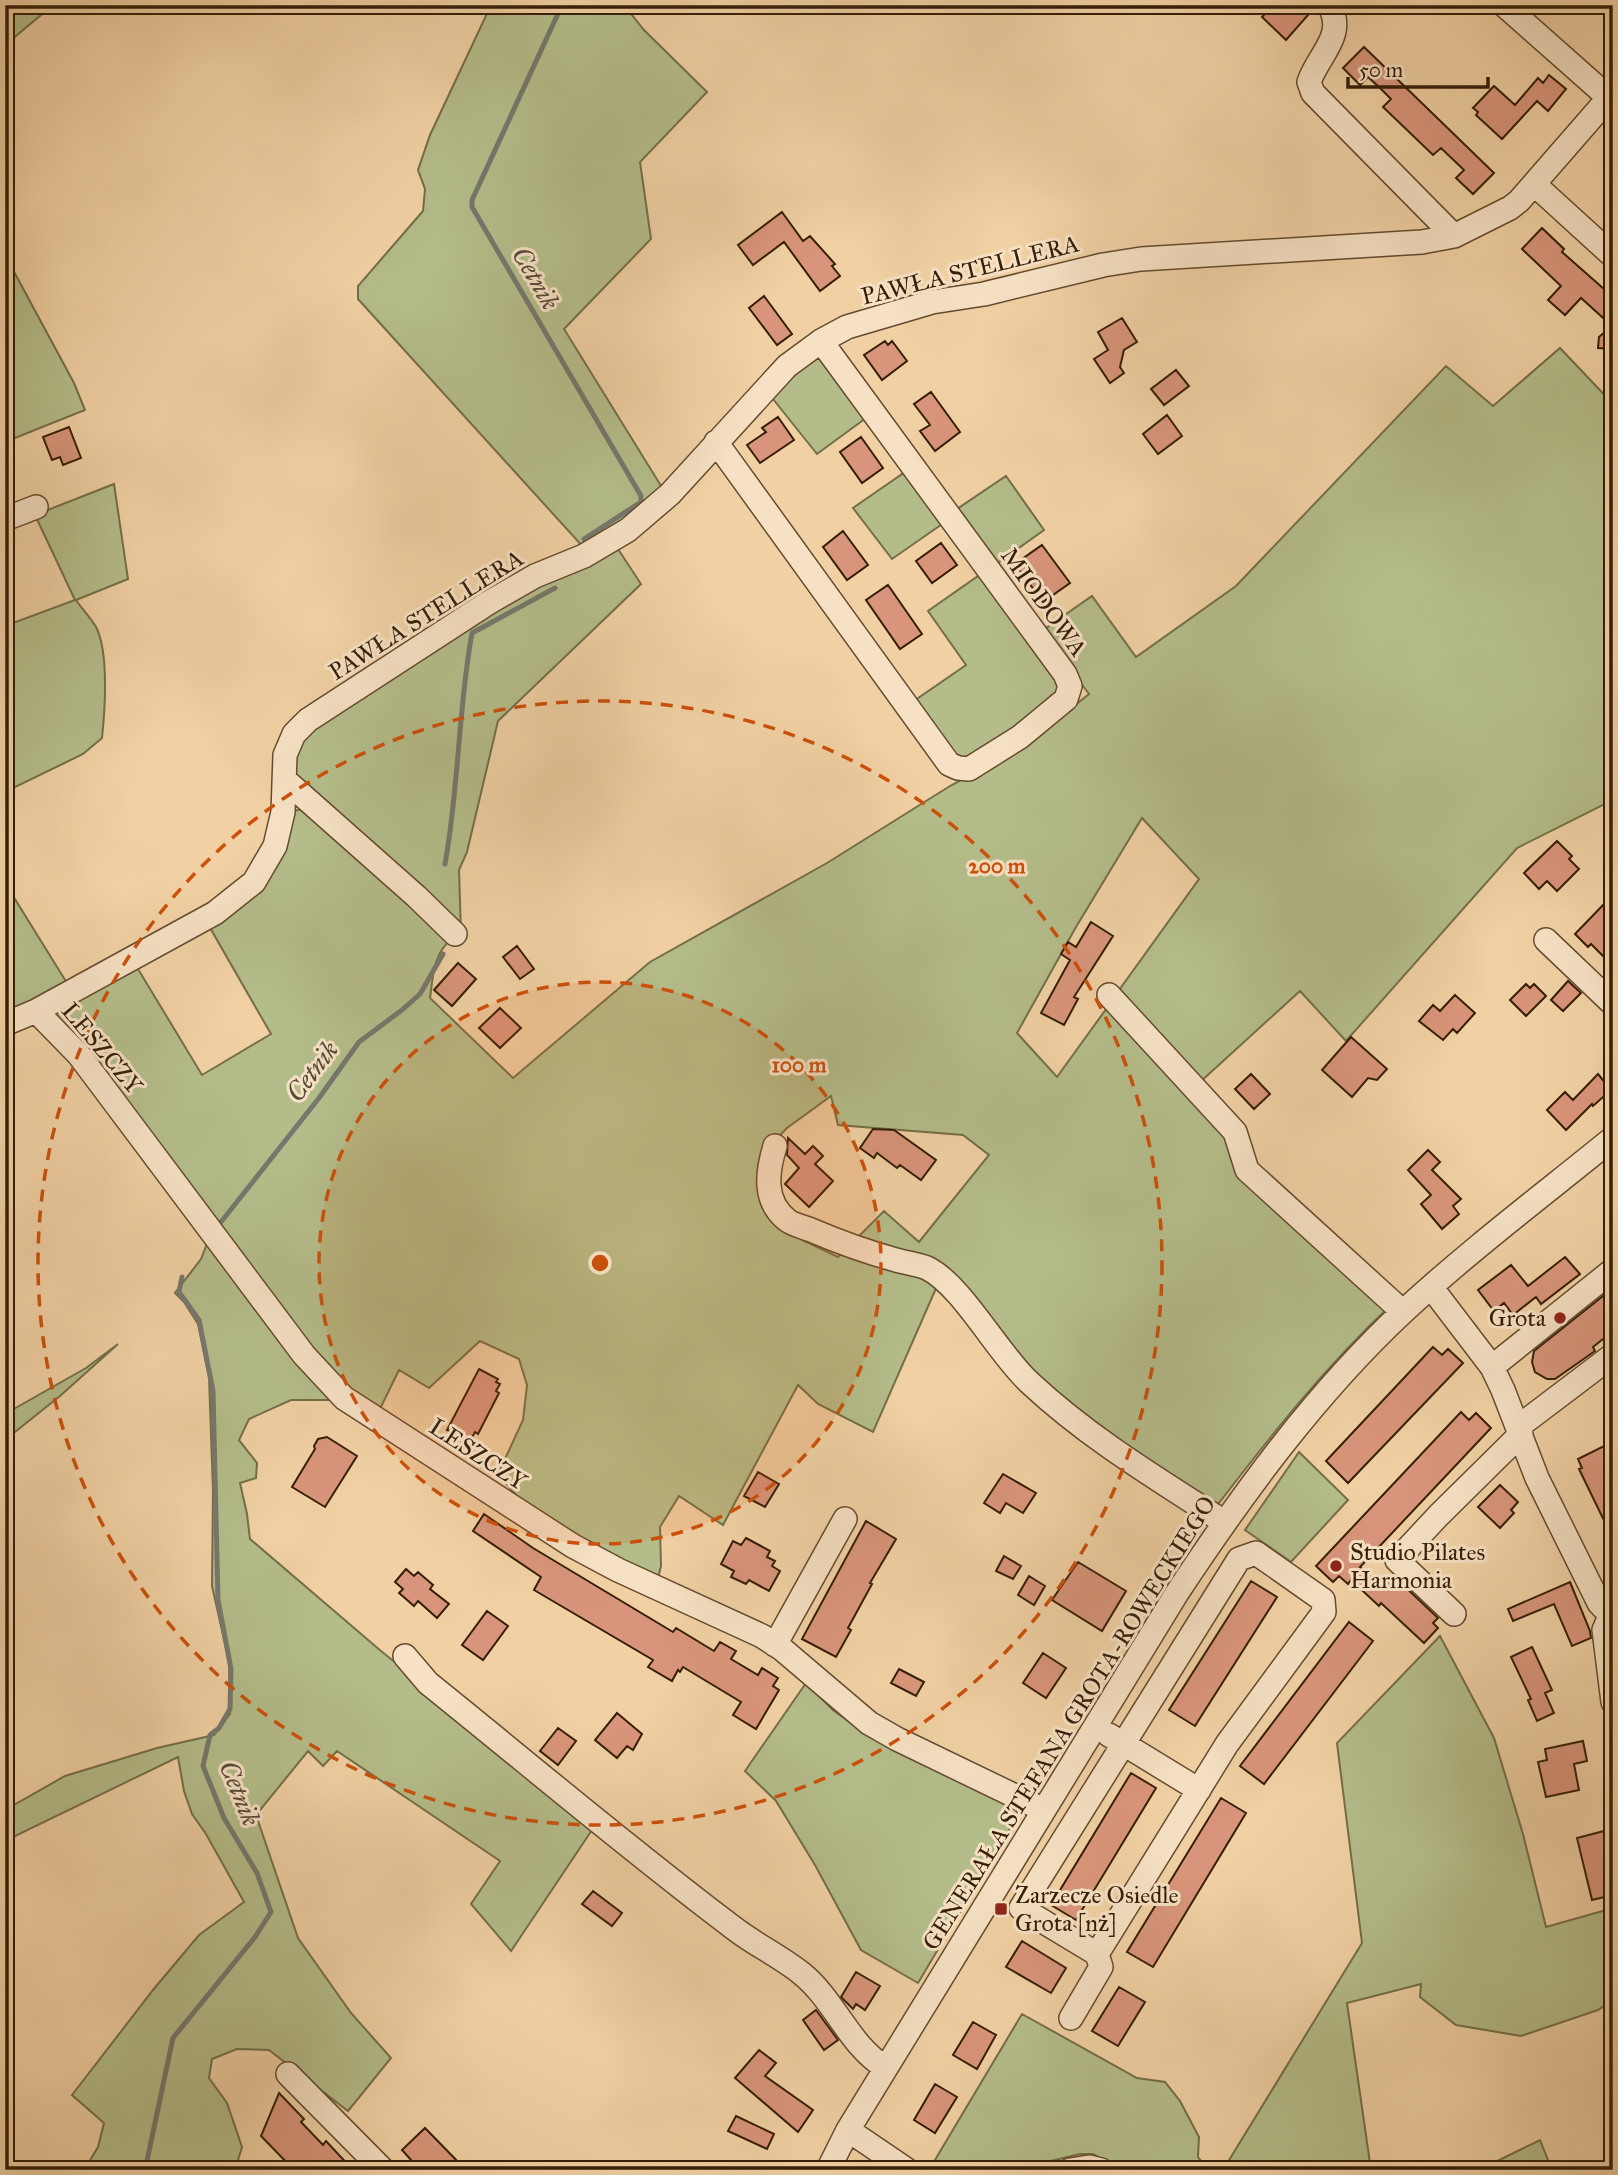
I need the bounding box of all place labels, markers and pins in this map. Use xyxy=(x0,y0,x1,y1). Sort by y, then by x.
centre of rings xyxy=(588,1251,612,1275)
place label: Grota xyxy=(1489,1303,1547,1333)
marker: Grota xyxy=(1552,1310,1568,1326)
place label: Studio Pilates Harmonia xyxy=(1350,1537,1485,1595)
marker: Studio Pilates Harmonia xyxy=(1328,1558,1344,1574)
place label: Zarzecze Osiedle Grota [nż] xyxy=(1015,1880,1179,1938)
marker: Zarzecze Osiedle Grota [nż] xyxy=(993,1901,1009,1917)

